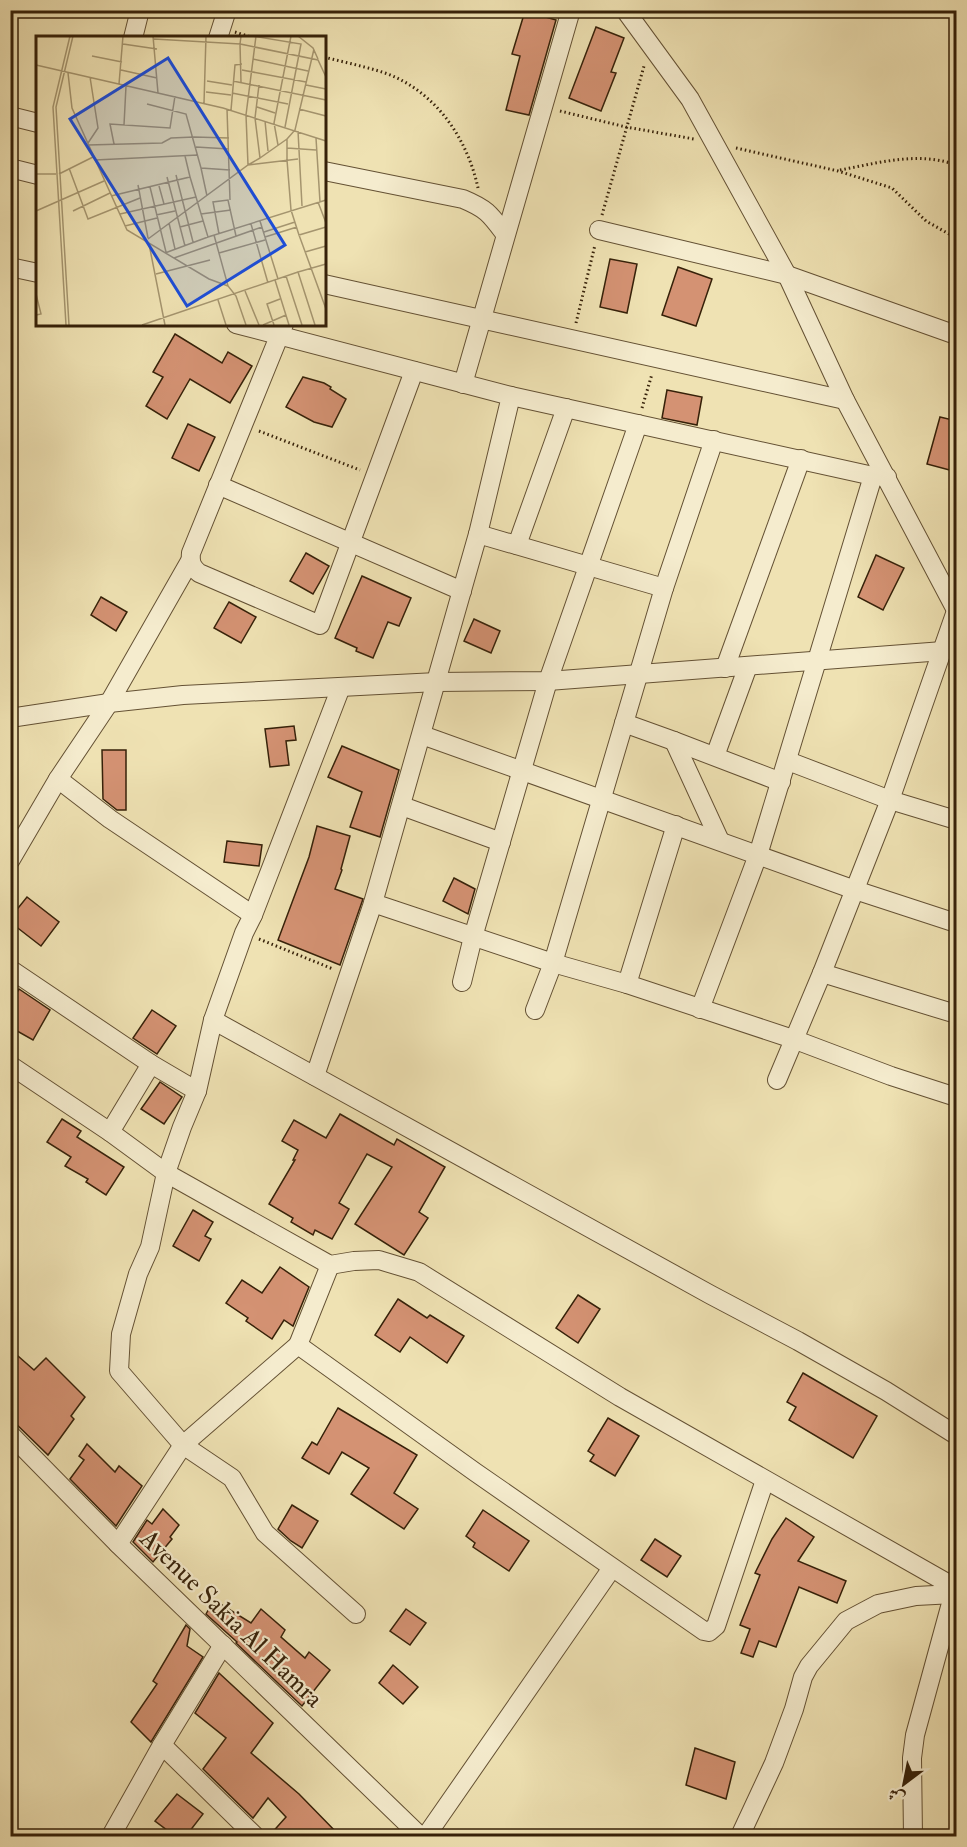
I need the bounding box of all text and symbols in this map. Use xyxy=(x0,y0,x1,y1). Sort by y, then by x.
inset map xyxy=(36,36,326,326)
street label: Avenue Sakia Al Hamra xyxy=(132,1522,330,1715)
north arrow xyxy=(874,1754,934,1814)
text: ش xyxy=(885,1783,909,1809)

